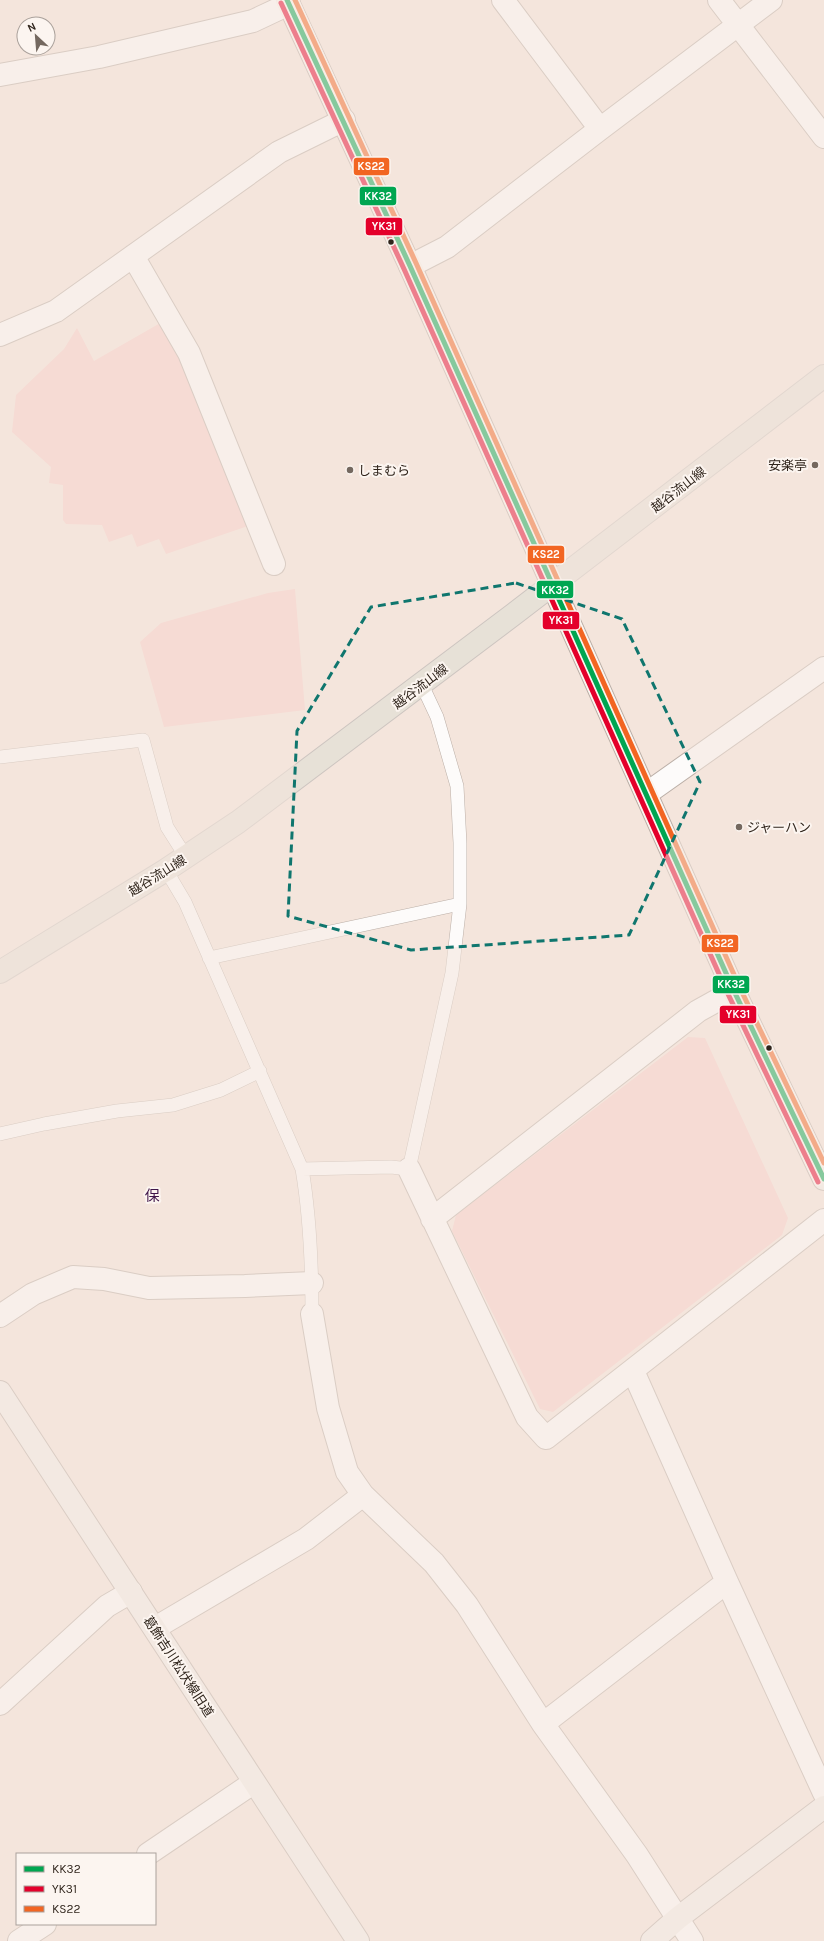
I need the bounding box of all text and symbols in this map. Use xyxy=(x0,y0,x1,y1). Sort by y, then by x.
north arrow xyxy=(16,16,56,56)
text: N xyxy=(25,20,38,35)
line badge: KS22 xyxy=(353,157,390,176)
text: KS22 xyxy=(357,160,385,173)
line badge: KK32 xyxy=(359,186,397,206)
text: KK32 xyxy=(364,190,392,203)
line badge: YK31 xyxy=(365,217,403,236)
text: YK31 xyxy=(372,220,396,233)
unlabelled marker xyxy=(386,237,396,247)
place label: 安楽亭 xyxy=(768,458,807,473)
marker: 安楽亭 xyxy=(810,460,820,470)
place label: しまむら xyxy=(358,463,410,478)
street label: 越谷流山線 xyxy=(648,463,709,515)
marker: しまむら xyxy=(345,465,355,475)
line badge: KS22 xyxy=(527,545,565,564)
text: KS22 xyxy=(532,548,560,561)
line badge: KK32 xyxy=(536,580,574,599)
text: KK32 xyxy=(541,584,569,597)
line badge: YK31 xyxy=(542,611,580,630)
text: YK31 xyxy=(549,614,573,627)
street label: 越谷流山線 xyxy=(390,661,451,712)
place label: ジャーハン xyxy=(747,820,811,835)
marker: ジャーハン xyxy=(734,822,744,832)
street label: 越谷流山線 xyxy=(126,852,189,899)
line badge: KS22 xyxy=(701,934,739,953)
text: KS22 xyxy=(706,937,734,950)
line badge: KK32 xyxy=(712,975,750,994)
text: KK32 xyxy=(717,978,745,991)
line badge: YK31 xyxy=(719,1005,757,1024)
text: YK31 xyxy=(726,1008,750,1021)
unlabelled marker xyxy=(764,1043,774,1053)
district label: 保 xyxy=(144,1187,160,1205)
street label: 葛飾吉川松伏線旧道 xyxy=(140,1613,217,1719)
legend xyxy=(16,1853,156,1925)
text: KK32 xyxy=(52,1862,81,1876)
text: YK31 xyxy=(52,1882,77,1896)
text: KS22 xyxy=(52,1902,80,1916)

